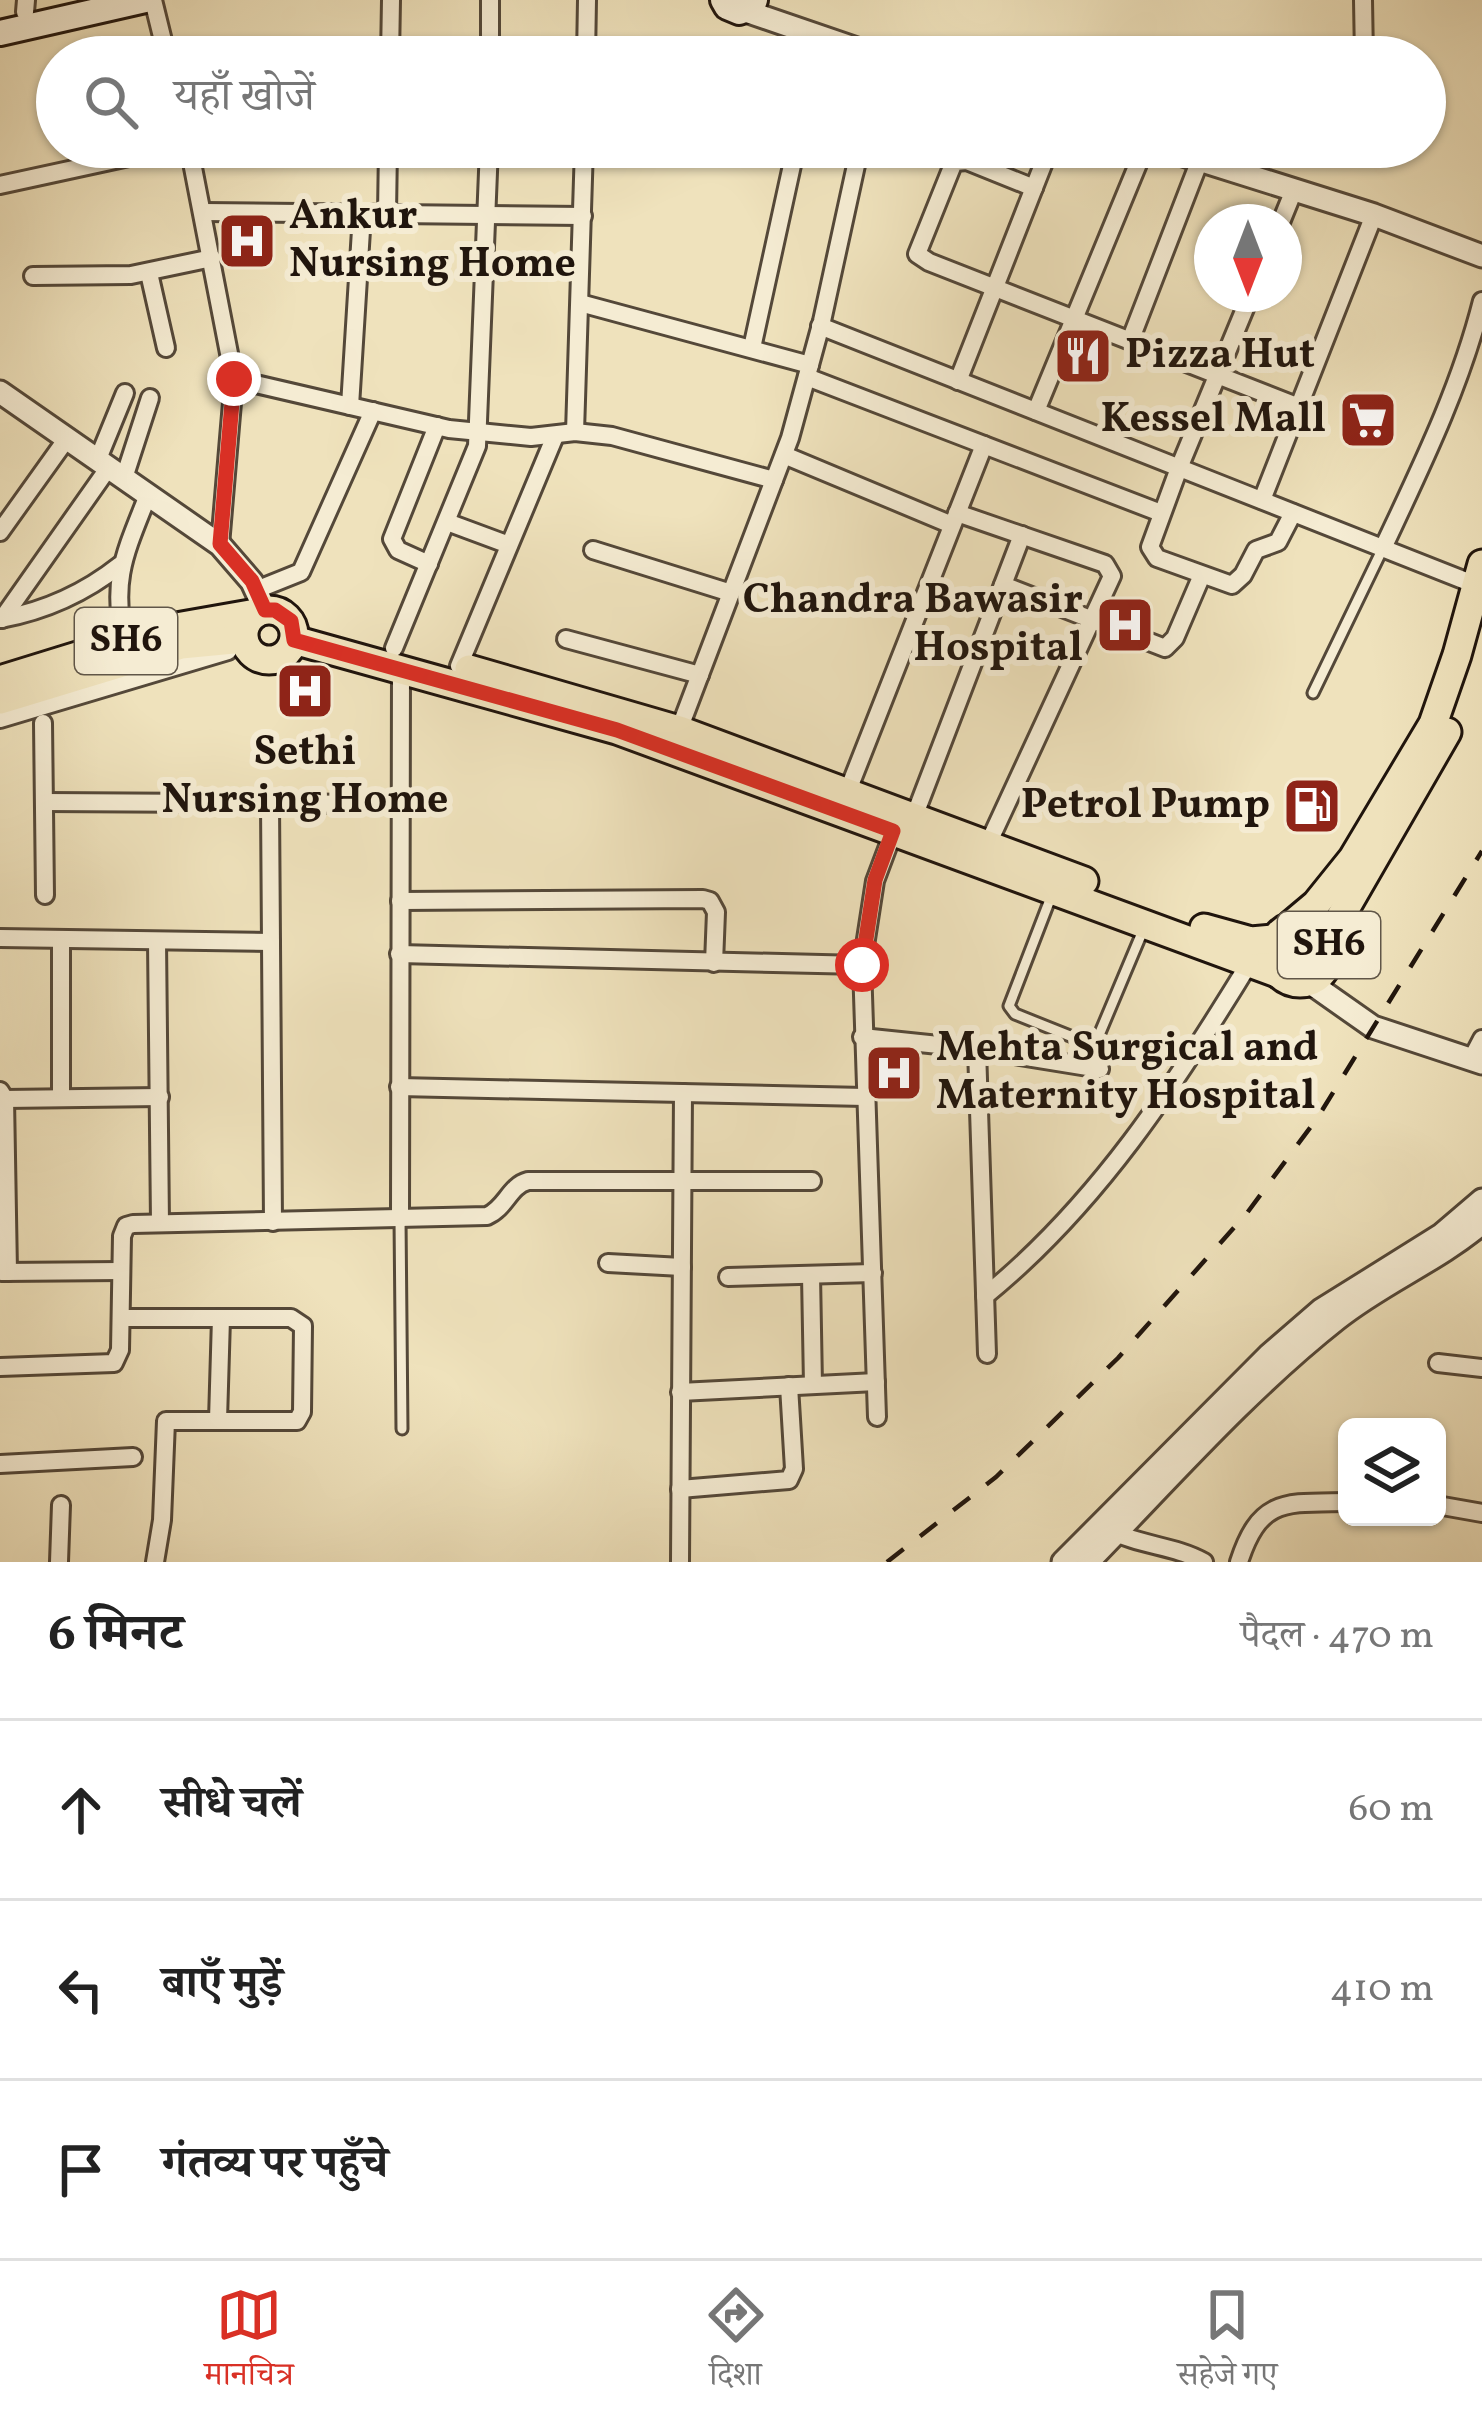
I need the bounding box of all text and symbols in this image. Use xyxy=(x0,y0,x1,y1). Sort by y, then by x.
search box xyxy=(36,36,1446,168)
text: यहाँ खोजें xyxy=(174,67,315,130)
icon: search xyxy=(78,69,144,135)
place label: Ankur Nursing Home xyxy=(289,188,576,295)
north arrow xyxy=(1194,204,1302,312)
hospital icon: Ankur Nursing Home xyxy=(216,210,278,272)
restaurant icon: Pizza Hut xyxy=(1052,325,1114,387)
place label: Pizza Hut xyxy=(1125,327,1315,386)
route end xyxy=(207,352,261,406)
supermarket icon: Kessel Mall xyxy=(1337,389,1399,451)
place label: Kessel Mall xyxy=(1101,391,1326,450)
place label: Chandra Bawasir Hospital xyxy=(743,572,1083,679)
hospital icon: Chandra Bawasir Hospital xyxy=(1094,594,1156,656)
road number: SH6 xyxy=(75,608,177,674)
hospital icon: Sethi Nursing Home xyxy=(274,660,336,722)
place label: Sethi Nursing Home xyxy=(162,724,448,831)
fuel station icon: Petrol Pump xyxy=(1281,775,1343,837)
place label: Petrol Pump xyxy=(1021,777,1270,836)
road number: SH6 xyxy=(1278,912,1380,978)
route start xyxy=(835,938,889,992)
place label: Mehta Surgical and Maternity Hospital xyxy=(936,1020,1318,1127)
hospital icon: Mehta Surgical and Maternity Hospital xyxy=(863,1042,925,1104)
map controls xyxy=(1338,1418,1446,1526)
button: layers xyxy=(1338,1418,1446,1526)
text: 6 मिनट xyxy=(48,1600,183,1671)
text: पैदल · 470 m xyxy=(1241,1610,1434,1664)
text: सीधे चलें xyxy=(162,1774,302,1837)
icon: ahead xyxy=(48,1777,114,1843)
text: 60 m xyxy=(1349,1783,1434,1837)
text: बाएँ मुड़ें xyxy=(162,1954,283,2017)
icon: left xyxy=(48,1957,114,2023)
text: 410 m xyxy=(1330,1963,1434,2017)
text: गंतव्य पर पहुँचे xyxy=(162,2134,388,2197)
icon: arrive xyxy=(48,2137,114,2203)
tab: मानचित्र xyxy=(204,2282,294,2406)
tab: दिशा xyxy=(703,2282,769,2406)
tab: सहेजे गए xyxy=(1177,2282,1278,2406)

